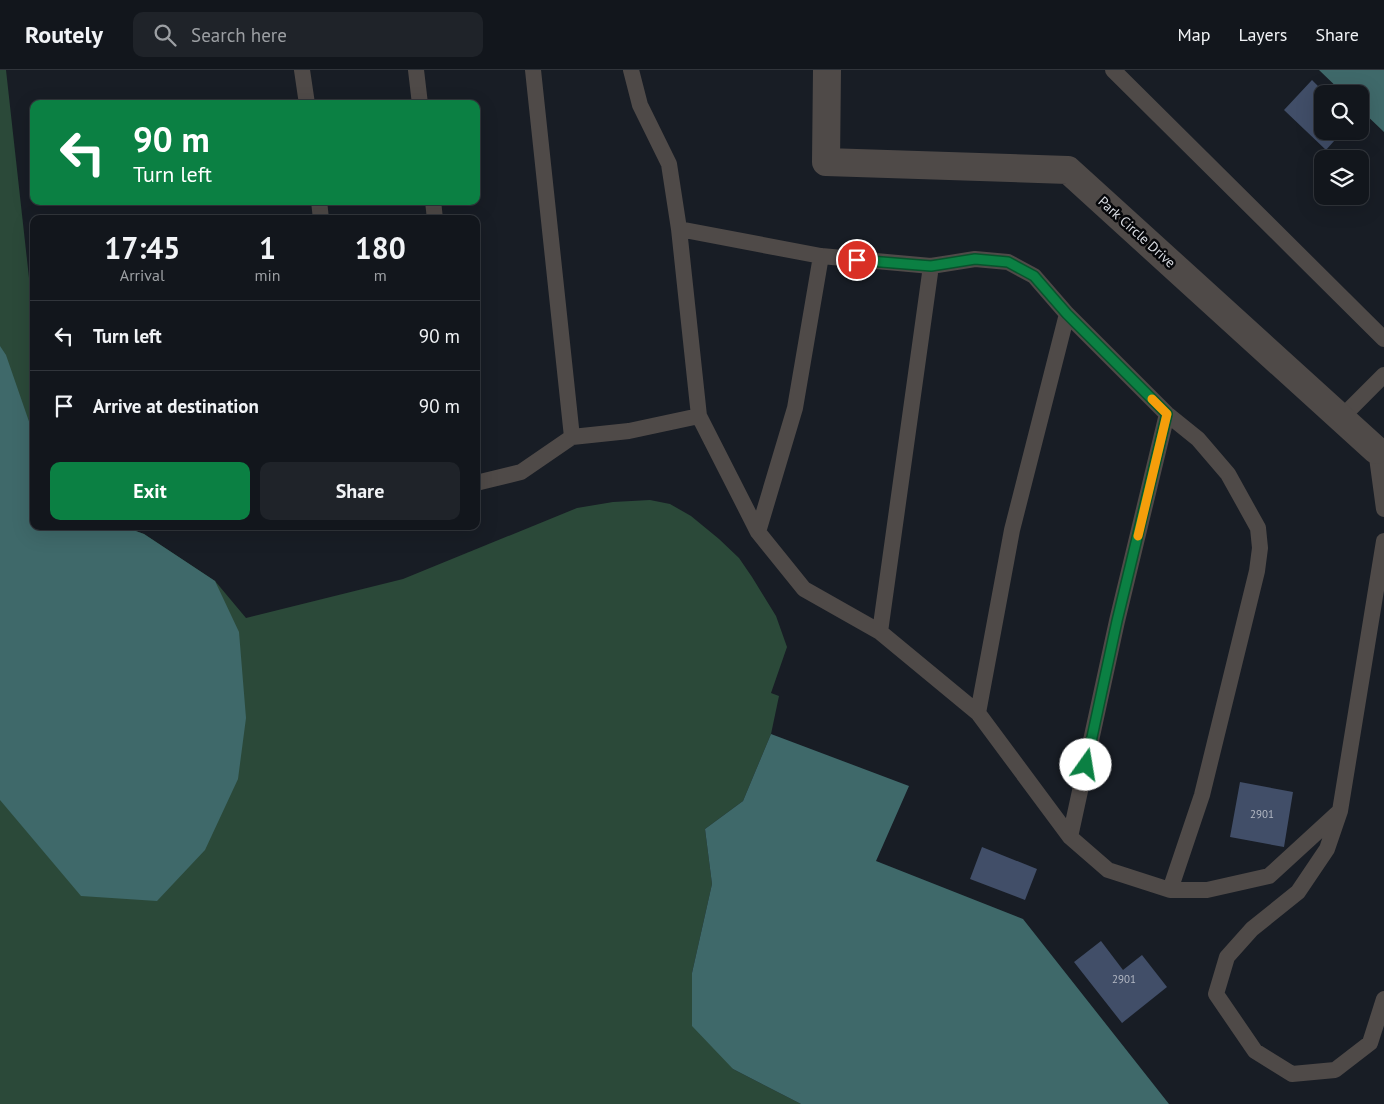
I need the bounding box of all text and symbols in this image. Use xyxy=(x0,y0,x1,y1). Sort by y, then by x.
search box xyxy=(133,12,483,57)
text: Routely xyxy=(25,19,103,50)
icon: search xyxy=(151,21,179,49)
text: Search here xyxy=(191,23,287,47)
text: Map xyxy=(1178,23,1210,46)
text: Layers xyxy=(1238,23,1287,46)
text: Share xyxy=(1315,23,1359,46)
map controls xyxy=(1314,85,1369,205)
button: search xyxy=(1314,85,1369,140)
text: 90 m xyxy=(133,116,210,162)
icon: left xyxy=(50,120,115,185)
button: layers xyxy=(1314,150,1369,205)
text: Turn left xyxy=(133,160,212,188)
street label: Park Circle Drive xyxy=(1094,192,1180,272)
text: 17:45 xyxy=(104,228,180,267)
text: 1 xyxy=(259,228,276,267)
text: 180 xyxy=(355,228,406,267)
pin xyxy=(836,239,878,281)
icon: arrive xyxy=(843,246,871,274)
text: Arrival xyxy=(120,265,165,285)
text: min xyxy=(255,265,281,285)
text: m xyxy=(374,265,387,285)
icon: left xyxy=(50,322,78,350)
text: Turn left xyxy=(93,324,162,348)
text: 90 m xyxy=(419,324,460,348)
icon: arrive xyxy=(50,392,78,420)
text: Arrive at destination xyxy=(93,394,259,418)
text: 90 m xyxy=(419,394,460,418)
button: Exit xyxy=(50,462,250,520)
button: Share xyxy=(260,462,460,520)
position arrow xyxy=(1059,738,1111,790)
house number: 2901 xyxy=(1250,807,1274,821)
house number: 2901 xyxy=(1112,972,1136,986)

